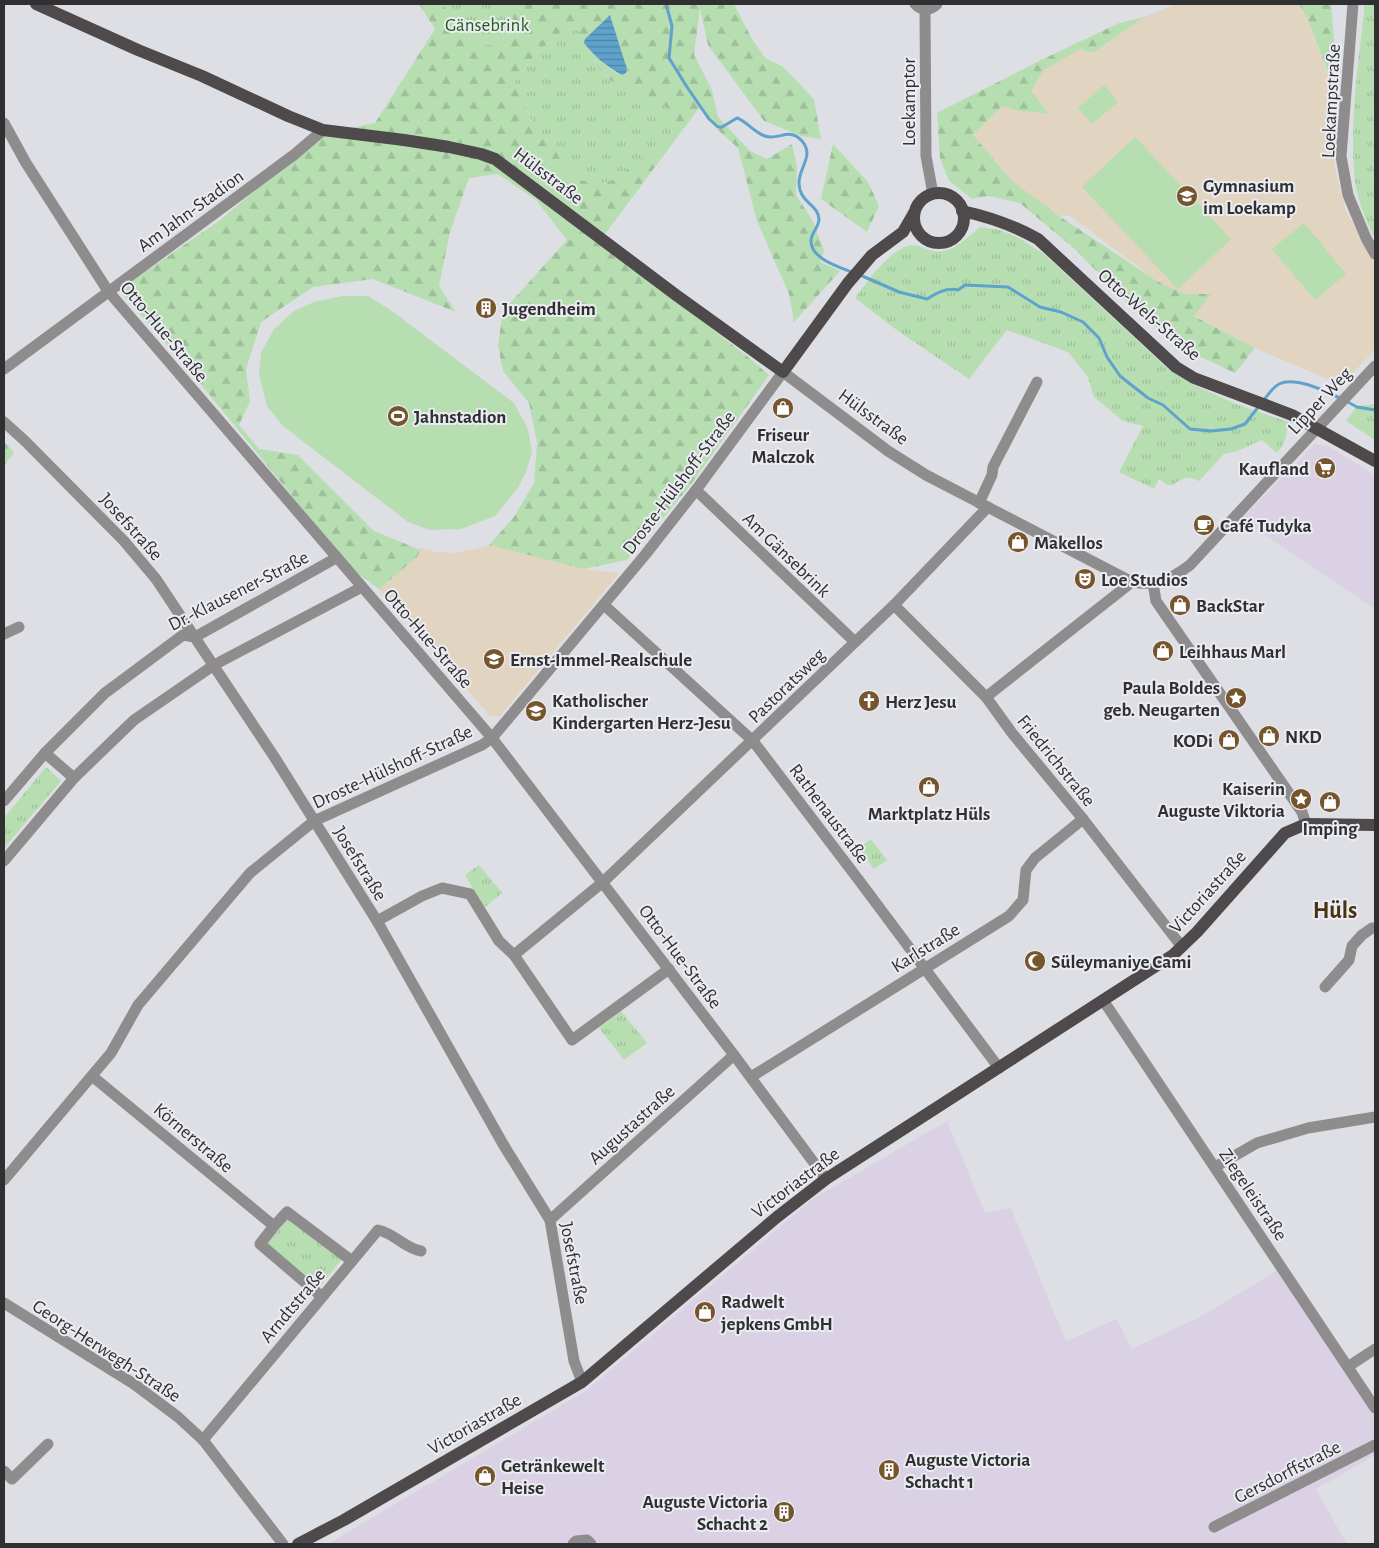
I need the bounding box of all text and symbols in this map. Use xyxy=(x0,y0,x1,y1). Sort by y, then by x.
park label: Gänsebrink xyxy=(445,16,529,35)
street label: Loekampstraße xyxy=(1319,43,1344,159)
street label: Loekamptor xyxy=(900,58,919,146)
street label: Hülsstraße xyxy=(510,144,586,208)
street label: Am Jahn-Stadion xyxy=(134,167,247,256)
place label: Gymnasium im Loekamp xyxy=(1203,177,1296,218)
school or university icon: Gymnasium im Loekamp xyxy=(1175,184,1199,208)
street label: Otto-Wels-Straße xyxy=(1094,266,1204,365)
street label: Otto-Hue-Straße xyxy=(117,278,211,386)
building icon: Jugendheim xyxy=(474,296,498,320)
place label: Jugendheim xyxy=(502,300,596,319)
street label: Lipper Weg xyxy=(1285,363,1356,438)
street label: Hülsstraße xyxy=(835,386,912,449)
shop icon: Friseur Malczok xyxy=(771,396,795,420)
sports icon: Jahnstadion xyxy=(386,404,410,428)
place label: Jahnstadion xyxy=(414,408,506,427)
street label: Droste-Hülshoff-Straße xyxy=(619,408,739,558)
place label: Friseur Malczok xyxy=(751,426,815,467)
supermarket icon: Kaufland xyxy=(1313,456,1337,480)
place label: Kaufland xyxy=(1239,460,1309,479)
street label: Josefstraße xyxy=(96,490,166,564)
street label: Am Gänsebrink xyxy=(739,509,834,601)
cafe icon: Café Tudyka xyxy=(1192,513,1216,537)
place label: Café Tudyka xyxy=(1220,517,1312,536)
shop icon: Makellos xyxy=(1006,530,1030,554)
place label: Makellos xyxy=(1034,534,1103,553)
street label: Dr.-Klausener-Straße xyxy=(165,548,312,635)
theatre icon: Loe Studios xyxy=(1073,567,1097,591)
place label: Loe Studios xyxy=(1101,571,1188,590)
street label: Otto-Hue-Straße xyxy=(380,586,476,692)
shop icon: BackStar xyxy=(1168,593,1192,617)
place label: BackStar xyxy=(1196,597,1265,616)
shop icon: Leihhaus Marl xyxy=(1151,639,1175,663)
place label: Leihhaus Marl xyxy=(1179,643,1286,662)
street label: Pastoratsweg xyxy=(745,645,830,727)
school or university icon: Ernst-Immel-Realschule xyxy=(482,647,506,671)
place label: Ernst-Immel-Realschule xyxy=(510,651,692,670)
place label: Paula Boldes geb. Neugarten xyxy=(1103,679,1220,720)
place icon: Paula Boldes geb. Neugarten xyxy=(1224,686,1248,710)
church icon: Herz Jesu xyxy=(857,689,881,713)
place label: Katholischer Kindergarten Herz-Jesu xyxy=(552,692,731,733)
place label: Herz Jesu xyxy=(885,693,957,712)
school or university icon: Katholischer Kindergarten Herz-Jesu xyxy=(524,699,548,723)
street label: Friedrichstraße xyxy=(1013,711,1098,810)
street label: Droste-Hülshoff-Straße xyxy=(310,722,475,813)
shop icon: NKD xyxy=(1257,724,1281,748)
shop icon: KODi xyxy=(1217,728,1241,752)
place label: NKD xyxy=(1285,728,1322,747)
place label: KODi xyxy=(1173,732,1213,751)
street label: Rathenaustraße xyxy=(785,761,872,867)
shop icon: Marktplatz Hüls xyxy=(917,775,941,799)
place label: Kaiserin Auguste Viktoria xyxy=(1157,780,1285,821)
place icon: Kaiserin Auguste Viktoria xyxy=(1289,787,1313,811)
shop icon: Imping xyxy=(1318,790,1342,814)
place label: Marktplatz Hüls xyxy=(868,805,990,824)
place label: Imping xyxy=(1302,820,1358,839)
street label: Josefstraße xyxy=(330,823,390,904)
street label: Victoriastraße xyxy=(1166,847,1250,937)
district label: Hüls xyxy=(1313,899,1357,923)
street label: Otto-Hue-Straße xyxy=(635,901,725,1012)
street label: Karlstraße xyxy=(888,920,963,977)
mosque icon: Süleymaniye Cami xyxy=(1023,949,1047,973)
place label: Süleymaniye Cami xyxy=(1051,953,1191,972)
street label: Augustastraße xyxy=(585,1082,679,1168)
street label: Körnerstraße xyxy=(150,1100,236,1177)
street label: Victoriastraße xyxy=(749,1144,843,1222)
street label: Ziegeleistraße xyxy=(1215,1145,1290,1244)
street label: Josefstraße xyxy=(556,1220,591,1306)
street label: Arndtstraße xyxy=(257,1265,329,1346)
place label: Radwelt jepkens GmbH xyxy=(721,1293,833,1334)
street label: Georg-Herwegh-Straße xyxy=(29,1296,184,1406)
shop icon: Radwelt jepkens GmbH xyxy=(693,1300,717,1324)
street label: Victoriastraße xyxy=(425,1390,525,1459)
street label: Gersdorffstraße xyxy=(1231,1437,1344,1507)
place label: Auguste Victoria Schacht 1 xyxy=(905,1451,1030,1492)
place label: Getränkewelt Heise xyxy=(501,1457,605,1498)
building icon: Auguste Victoria Schacht 1 xyxy=(877,1458,901,1482)
shop icon: Getränkewelt Heise xyxy=(473,1464,497,1488)
place label: Auguste Victoria Schacht 2 xyxy=(643,1493,768,1534)
building icon: Auguste Victoria Schacht 2 xyxy=(772,1500,796,1524)

